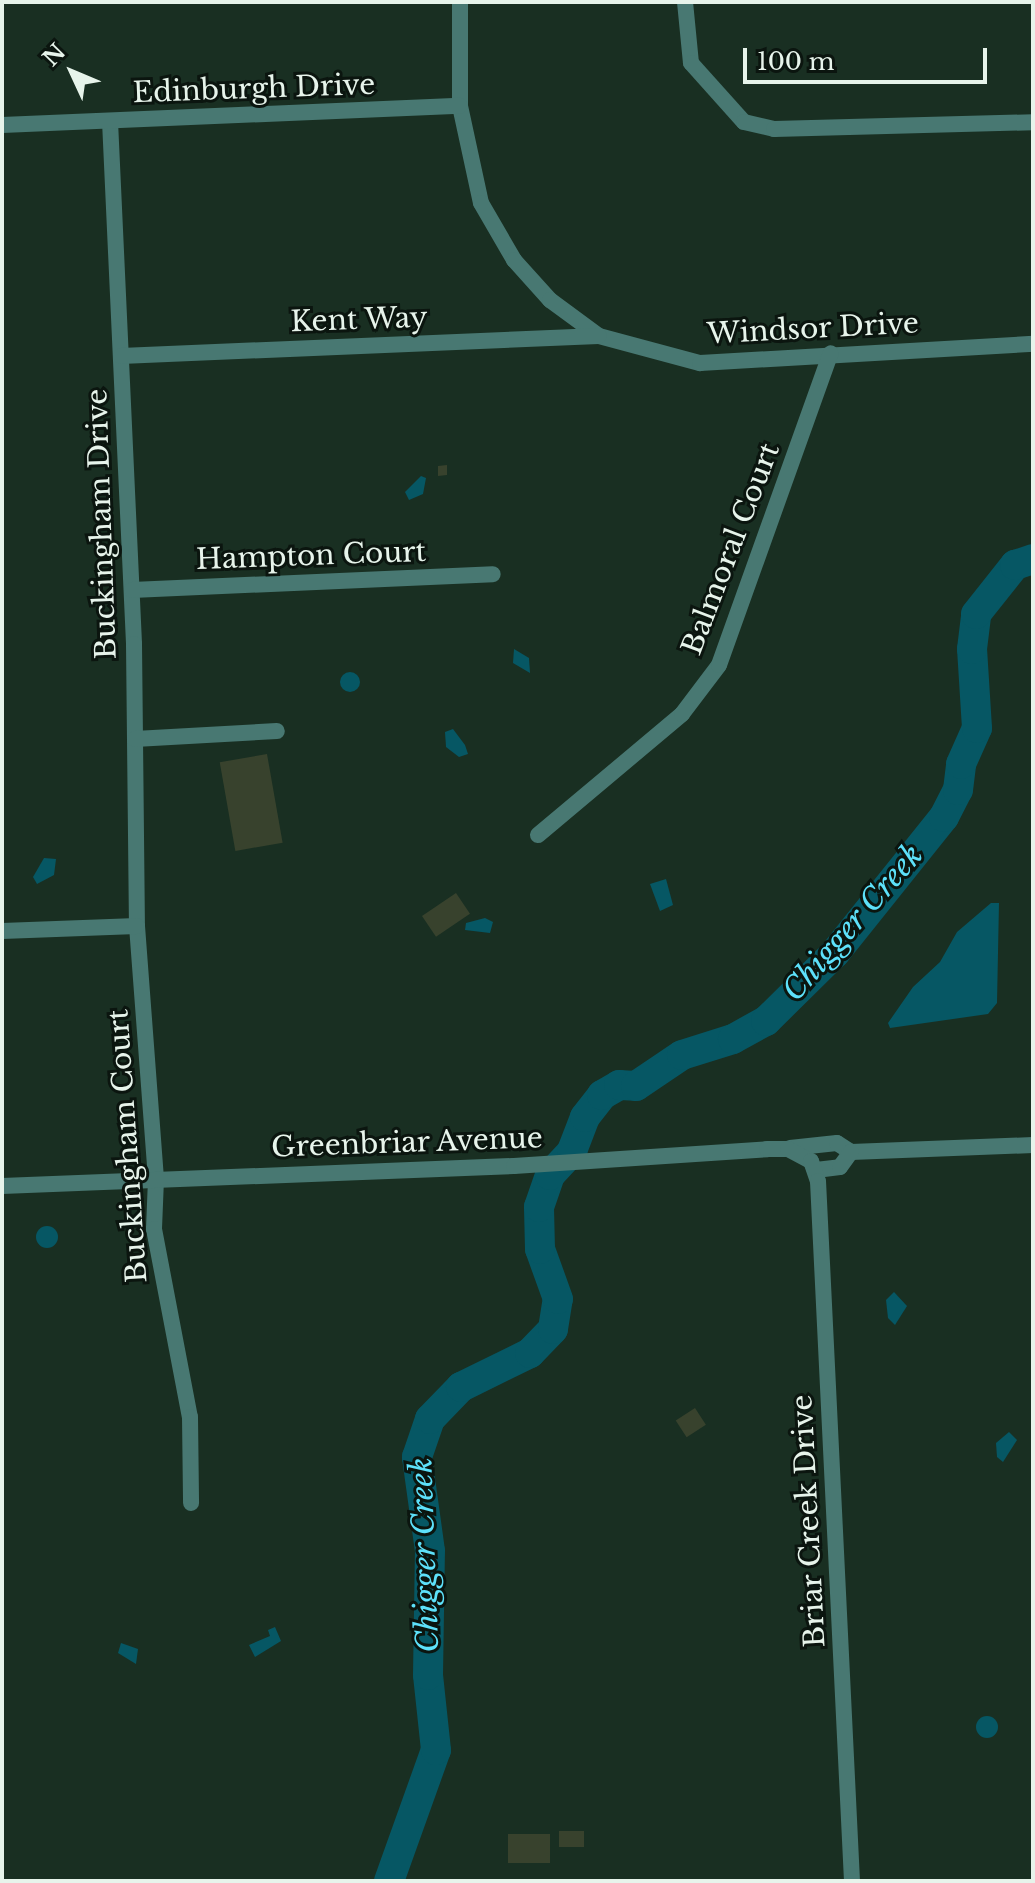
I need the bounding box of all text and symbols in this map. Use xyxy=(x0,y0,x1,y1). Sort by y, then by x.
north arrow xyxy=(32,32,112,112)
scale bar xyxy=(747,32,991,82)
text: N xyxy=(37,38,71,72)
text: 100 m xyxy=(757,47,835,76)
street label: Edinburgh Drive xyxy=(132,68,376,110)
street label: Kent Way xyxy=(289,301,429,339)
street label: Windsor Drive xyxy=(706,307,920,351)
street label: Buckingham Drive xyxy=(80,388,124,660)
street label: Balmoral Court xyxy=(675,438,787,660)
street label: Hampton Court xyxy=(195,535,427,577)
water label: Chigger Creek xyxy=(775,837,931,1009)
street label: Buckingham Court xyxy=(102,1008,154,1284)
street label: Greenbriar Avenue xyxy=(270,1121,544,1165)
street label: Briar Creek Drive xyxy=(786,1393,832,1649)
water label: Chigger Creek xyxy=(404,1456,446,1654)

